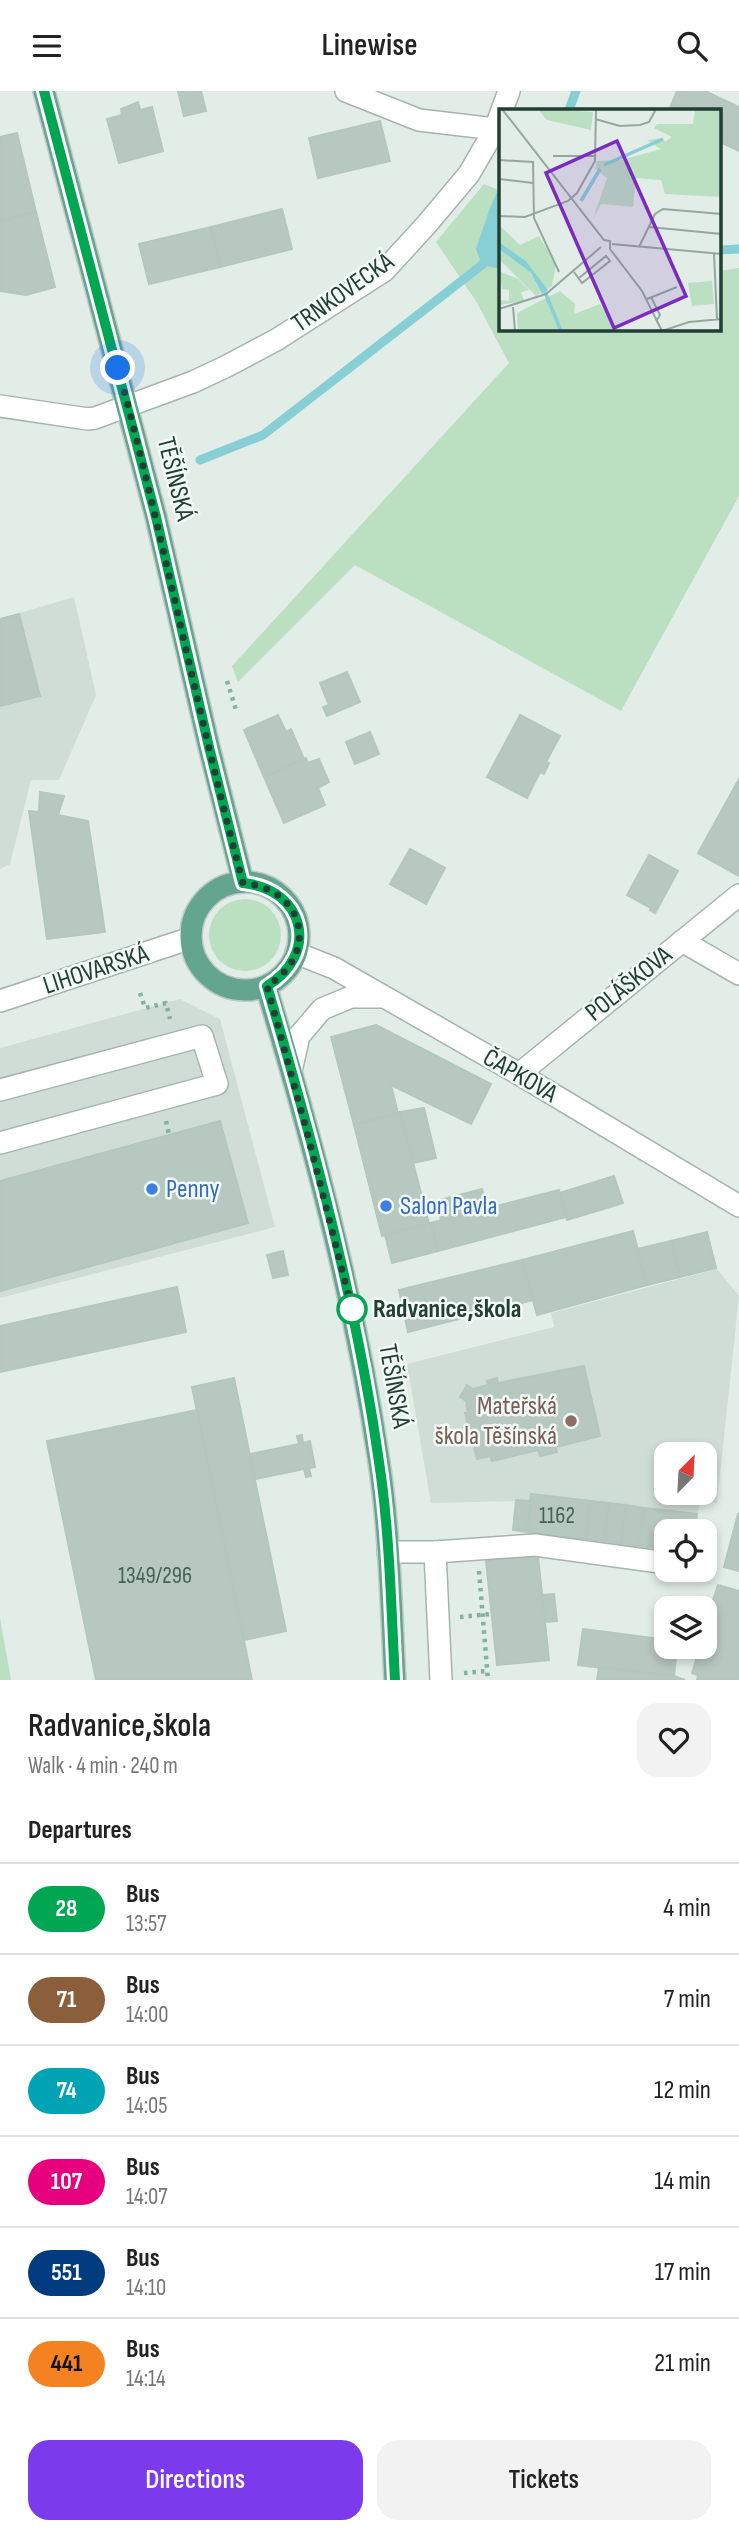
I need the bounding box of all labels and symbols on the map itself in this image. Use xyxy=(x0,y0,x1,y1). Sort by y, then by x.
inset map xyxy=(499,109,722,331)
street label: TRNKOVECKÁ xyxy=(286,246,401,339)
your location xyxy=(100,350,135,385)
street label: TĚŠÍNSKÁ xyxy=(150,434,201,525)
street label: LIHOVARSKÁ xyxy=(39,938,153,1002)
street label: POLÁŠKOVA xyxy=(580,939,679,1028)
street label: ČAPKOVA xyxy=(477,1042,564,1110)
place label: Penny xyxy=(166,1174,220,1205)
marker: Penny xyxy=(144,1181,160,1197)
place label: Salon Pavla xyxy=(400,1191,497,1222)
marker: Salon Pavla xyxy=(378,1198,394,1214)
marker: Radvanice,škola xyxy=(337,1294,367,1324)
place label: Radvanice,škola xyxy=(373,1294,521,1325)
street label: TĚŠÍNSKÁ xyxy=(371,1341,417,1431)
place label: Mateřská škola Těšínská xyxy=(435,1391,557,1452)
marker: Mateřská škola Těšínská xyxy=(563,1413,579,1429)
north arrow xyxy=(654,1442,718,1505)
house number: 1162 xyxy=(539,1502,575,1530)
house number: 1349/296 xyxy=(118,1562,192,1590)

